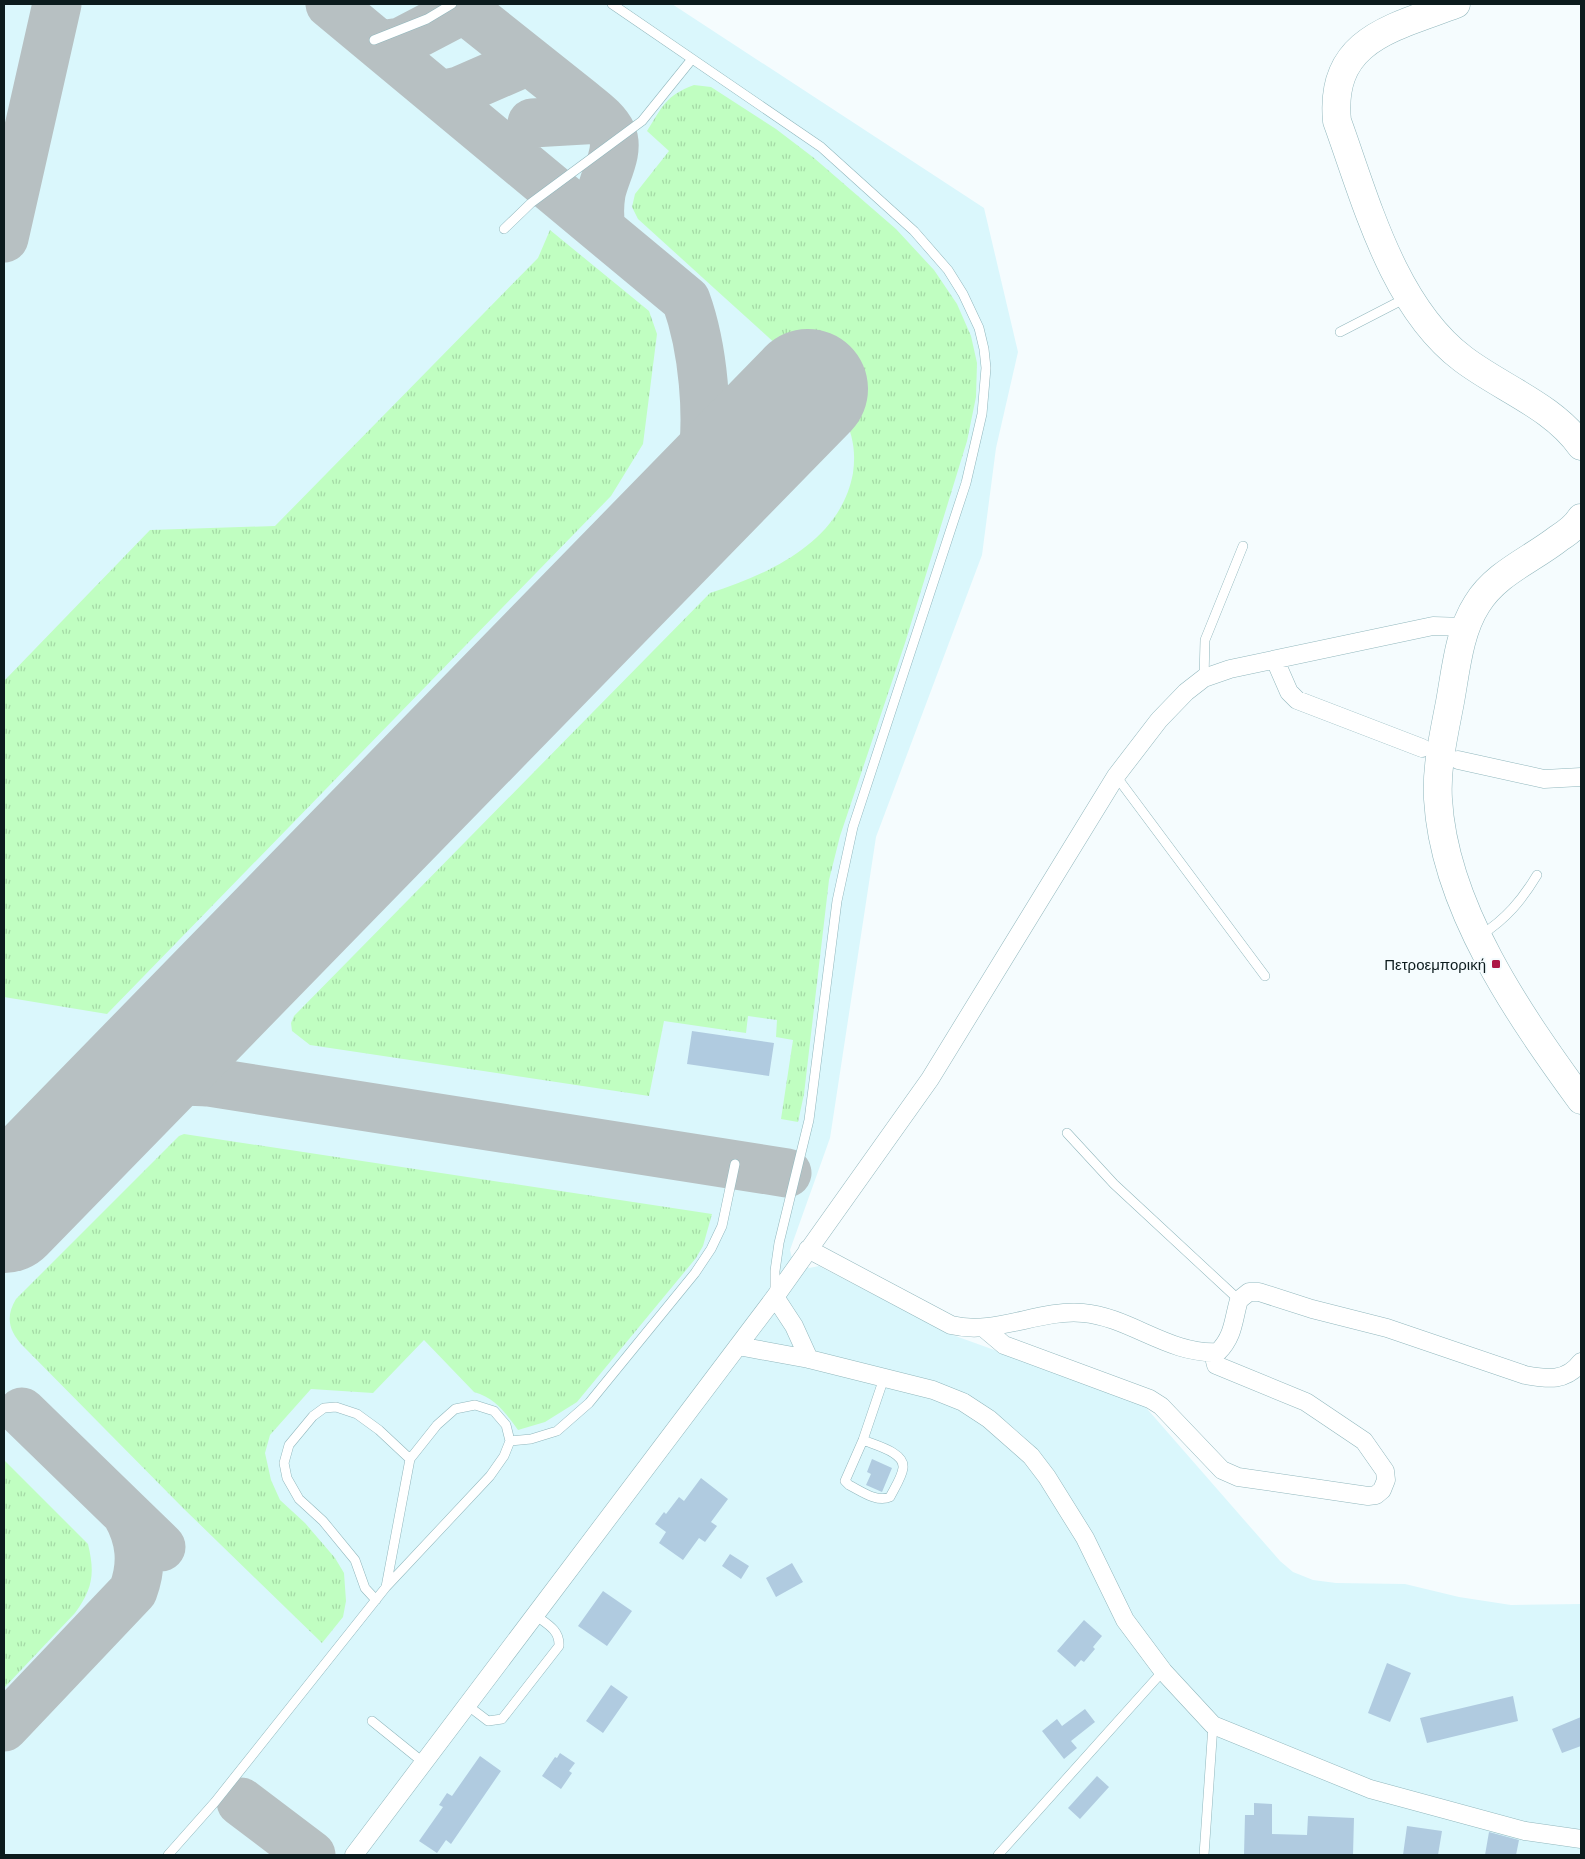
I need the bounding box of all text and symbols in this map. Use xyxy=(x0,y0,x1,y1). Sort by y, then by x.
place label: Πετροεμπορική xyxy=(1384,956,1486,973)
marker: Πετροεμπορική xyxy=(1490,958,1502,970)

